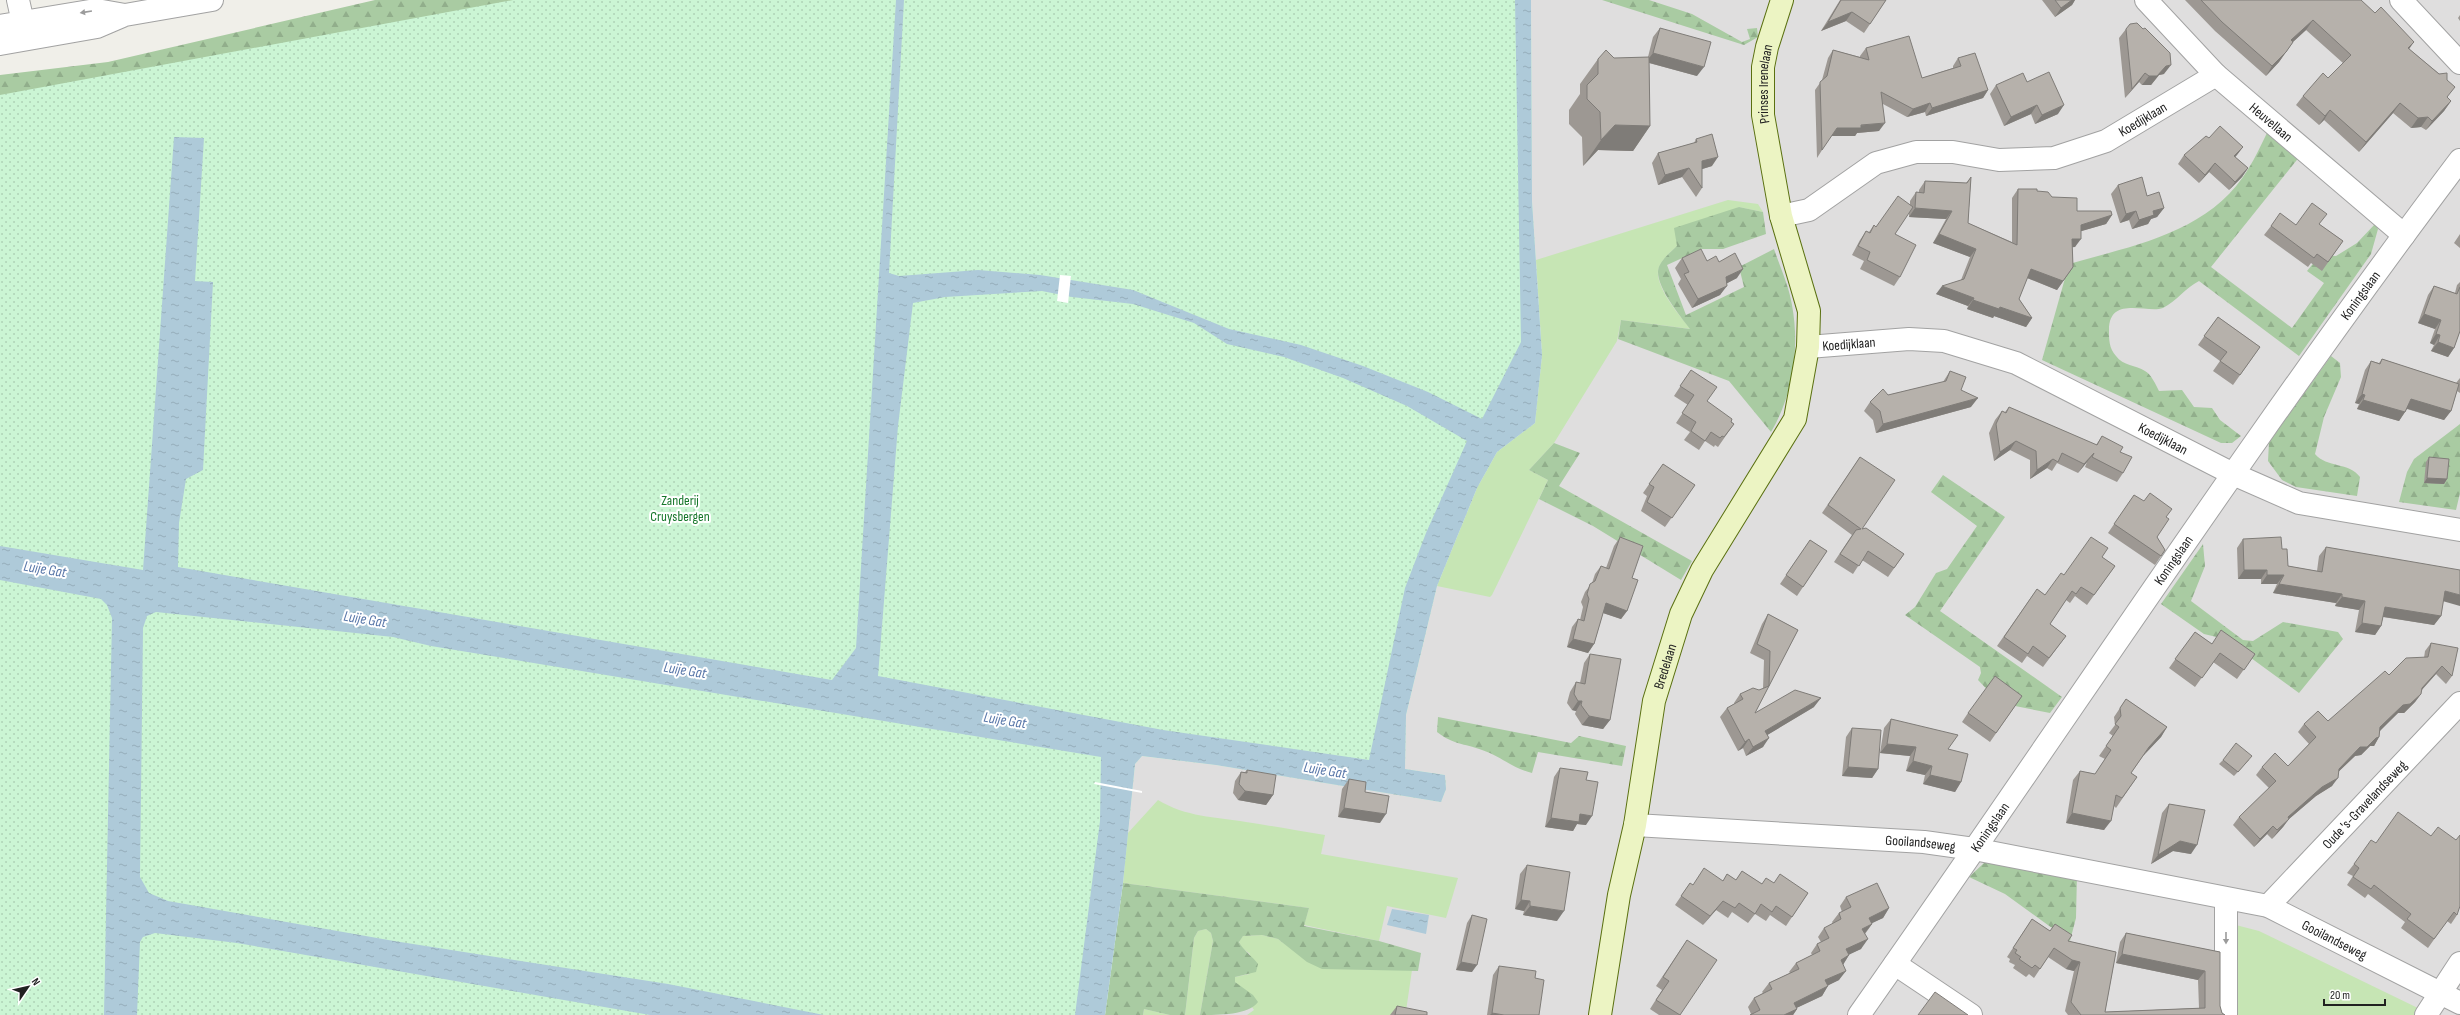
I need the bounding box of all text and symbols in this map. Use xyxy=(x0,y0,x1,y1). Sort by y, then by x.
one-way arrow xyxy=(80,9,93,15)
street label: Prinses Irenelaan xyxy=(1755,43,1776,125)
street label: Koedijklaan xyxy=(2116,99,2170,141)
street label: Heuvellaan xyxy=(2246,99,2296,145)
street label: Koningslaan xyxy=(2337,268,2384,323)
street label: Koedijklaan xyxy=(1822,334,1876,355)
street label: Koedijklaan xyxy=(2135,419,2191,458)
park label: Zanderij Cruysbergen xyxy=(650,492,710,525)
street label: Koningslaan xyxy=(2151,532,2197,588)
water label: Luije Gat xyxy=(22,557,68,582)
water label: Luije Gat xyxy=(342,607,388,632)
street label: Bredelaan xyxy=(1650,642,1680,691)
water label: Luije Gat xyxy=(662,658,708,683)
water label: Luije Gat xyxy=(982,708,1028,733)
street label: Oude 's-Gravelandseweg xyxy=(2319,757,2411,852)
water label: Luije Gat xyxy=(1302,758,1348,783)
street label: Koningslaan xyxy=(1967,799,2013,855)
street label: Gooilandseweg xyxy=(1885,832,1957,855)
street label: Gooilandseweg xyxy=(2299,917,2370,964)
one-way arrow xyxy=(2223,932,2229,945)
north arrow xyxy=(8,967,48,1007)
text: N xyxy=(29,976,43,988)
scale bar xyxy=(2324,981,2385,1007)
text: 20 m xyxy=(2330,988,2350,1003)

